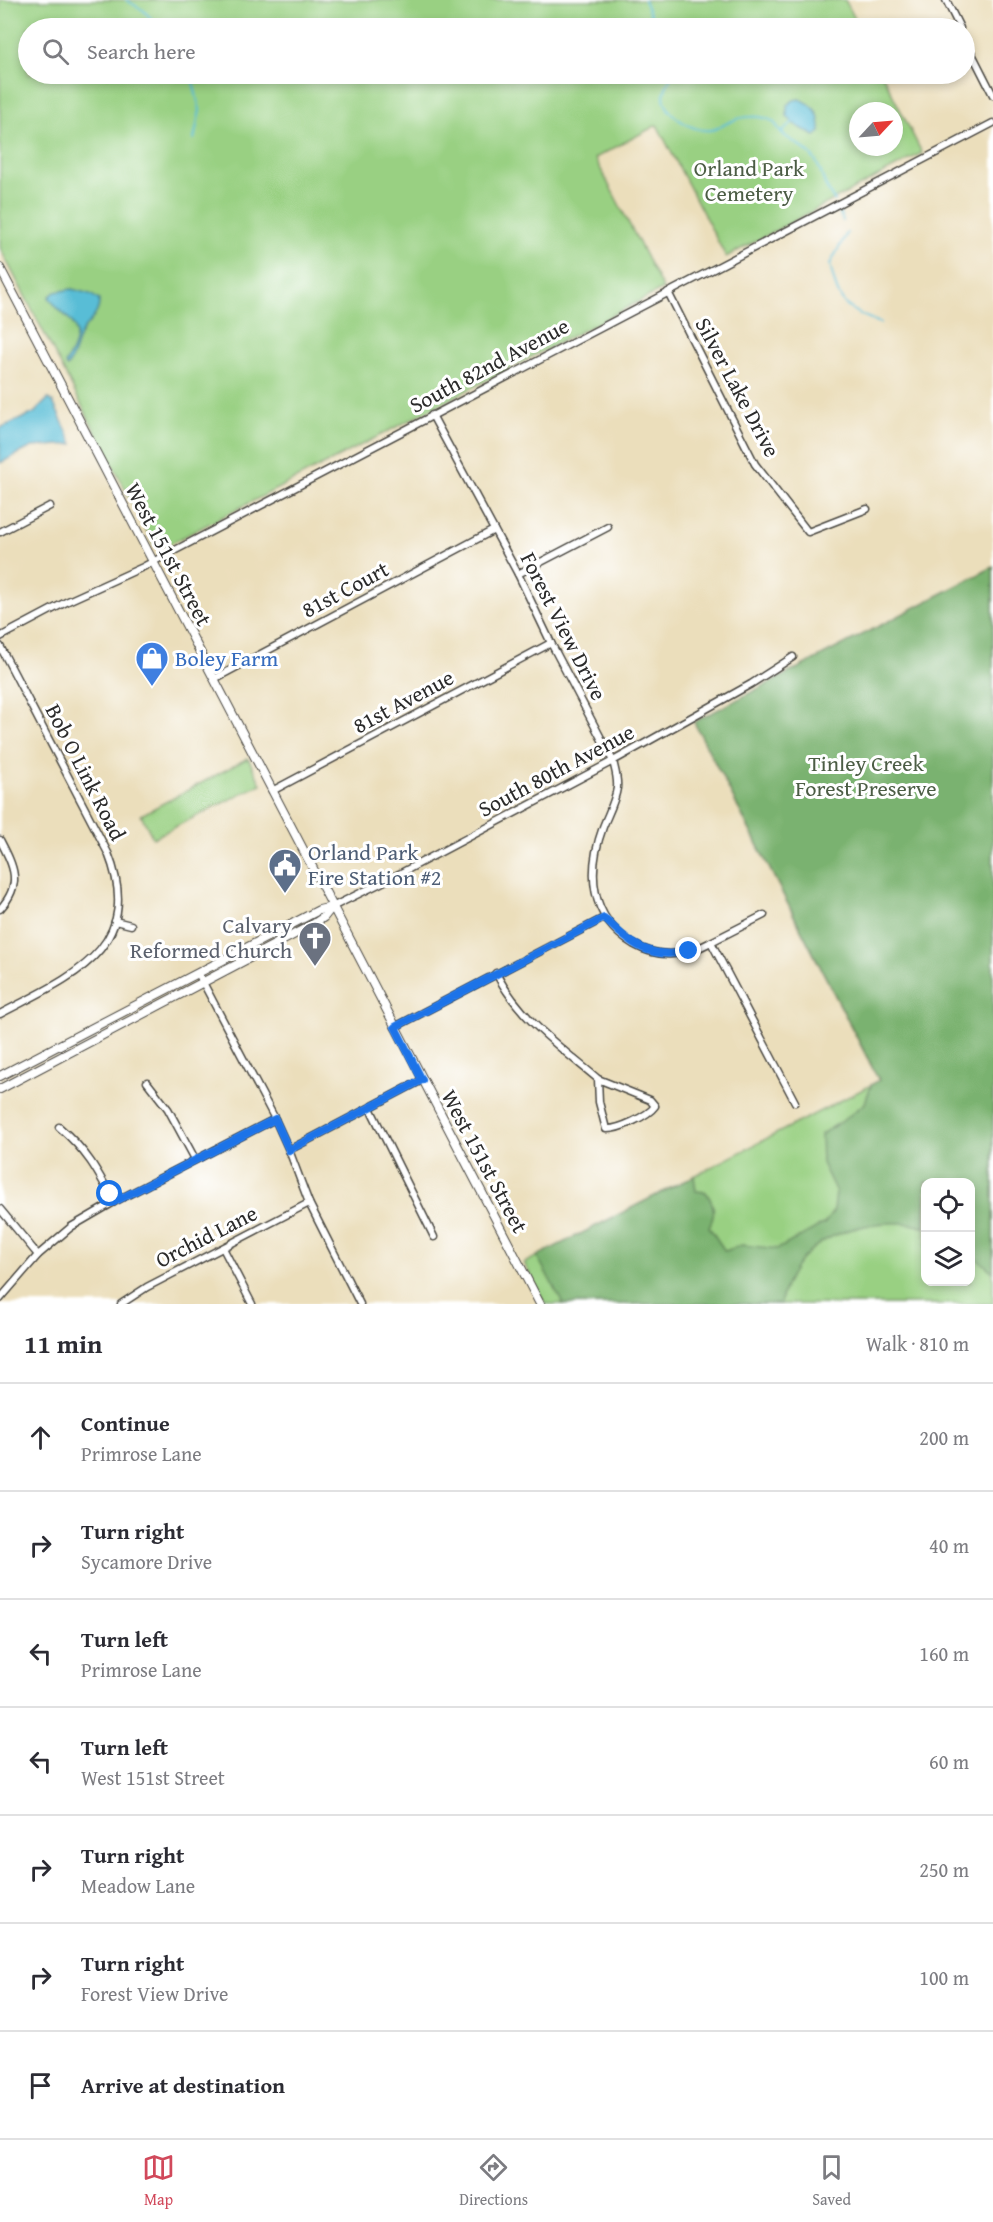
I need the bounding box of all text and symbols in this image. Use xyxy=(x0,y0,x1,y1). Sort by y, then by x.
search box xyxy=(18,18,975,84)
icon: search xyxy=(39,35,72,68)
text: Search here xyxy=(87,35,196,67)
north arrow xyxy=(849,102,903,156)
park label: Orland Park Cemetery xyxy=(694,152,805,209)
street label: South 82nd Avenue xyxy=(404,309,574,421)
street label: Silver Lake Drive xyxy=(688,311,788,463)
street label: West 151st Street xyxy=(118,477,220,632)
street label: Forest View Drive xyxy=(513,546,615,706)
street label: 81st Court xyxy=(296,553,394,625)
shop icon: Boley Farm xyxy=(134,640,170,687)
place label: Boley Farm xyxy=(175,642,278,674)
street label: 81st Avenue xyxy=(347,661,459,741)
street label: Bob O Link Road xyxy=(38,698,134,846)
street label: South 80th Avenue xyxy=(472,715,640,825)
park label: Tinley Creek Forest Preserve xyxy=(795,747,937,804)
place label: Orland Park Fire Station #2 xyxy=(308,836,441,893)
public building icon: Orland Park Fire Station #2 xyxy=(267,847,303,894)
place label: Calvary Reformed Church xyxy=(130,909,293,966)
church icon: Calvary Reformed Church xyxy=(297,920,333,967)
route end xyxy=(675,937,701,963)
street label: West 151st Street xyxy=(434,1084,536,1239)
map controls xyxy=(921,1178,975,1286)
button: locate xyxy=(921,1178,975,1232)
route start xyxy=(96,1180,122,1206)
street label: Orchid Lane xyxy=(150,1197,262,1275)
button: layers xyxy=(921,1232,975,1286)
text: 11 min xyxy=(24,1324,102,1363)
text: Walk · 810 m xyxy=(866,1329,969,1358)
text: Continue xyxy=(81,1407,170,1439)
icon: ahead xyxy=(24,1421,57,1454)
text: 200 m xyxy=(919,1423,969,1452)
text: Primrose Lane xyxy=(81,1439,202,1468)
text: Turn right xyxy=(81,1515,184,1547)
icon: right xyxy=(24,1529,57,1562)
text: 40 m xyxy=(929,1531,969,1560)
text: Sycamore Drive xyxy=(81,1547,212,1576)
text: Turn left xyxy=(81,1623,168,1655)
icon: left xyxy=(24,1637,57,1670)
text: 160 m xyxy=(919,1639,969,1668)
text: Primrose Lane xyxy=(81,1655,202,1684)
text: Turn left xyxy=(81,1731,168,1763)
icon: left xyxy=(24,1745,57,1778)
text: 60 m xyxy=(929,1747,969,1776)
text: West 151st Street xyxy=(81,1763,225,1792)
text: Turn right xyxy=(81,1839,184,1871)
icon: right xyxy=(24,1853,57,1886)
text: 250 m xyxy=(919,1855,969,1884)
text: Meadow Lane xyxy=(81,1871,195,1900)
text: Turn right xyxy=(81,1947,184,1979)
icon: right xyxy=(24,1961,57,1994)
text: 100 m xyxy=(919,1963,969,1992)
text: Forest View Drive xyxy=(81,1979,228,2008)
icon: arrive xyxy=(24,2069,57,2102)
text: Arrive at destination xyxy=(81,2069,285,2101)
tab: Map xyxy=(142,2151,175,2211)
tab: Directions xyxy=(459,2151,528,2211)
tab: Saved xyxy=(812,2151,851,2211)

